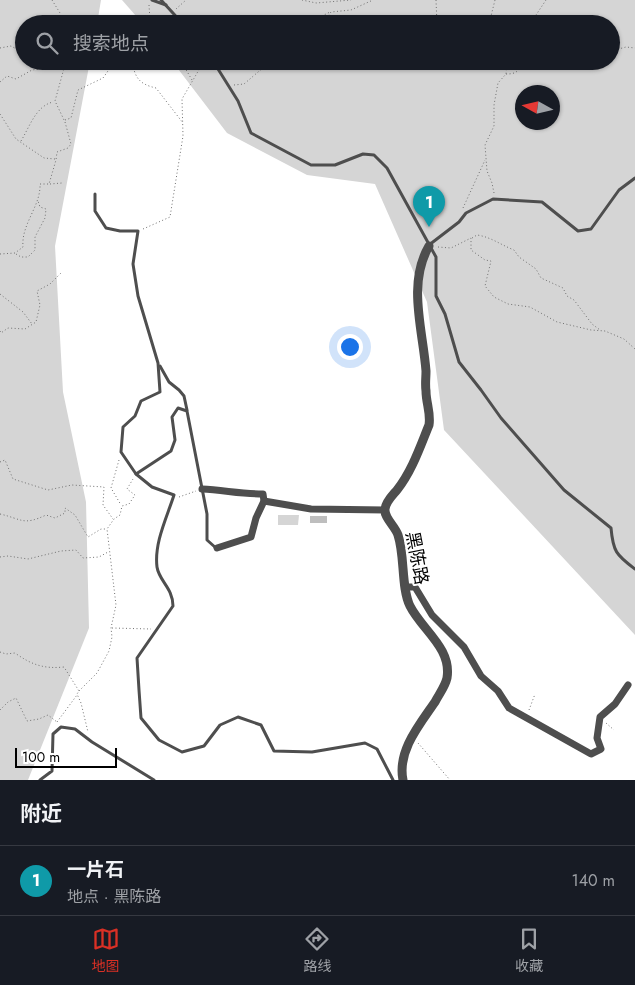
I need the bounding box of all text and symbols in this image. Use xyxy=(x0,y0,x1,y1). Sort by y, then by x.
search box xyxy=(15,15,620,70)
icon: search xyxy=(33,29,61,57)
text: 搜索地点 xyxy=(73,30,149,57)
north arrow xyxy=(515,85,560,130)
pin: 1 xyxy=(413,186,445,227)
your location xyxy=(337,334,363,360)
street label: 黑陈路 xyxy=(399,529,435,587)
scale bar xyxy=(15,745,118,768)
text: 100 m xyxy=(22,747,60,767)
text: 附近 xyxy=(20,799,62,829)
text: 一片石 xyxy=(67,856,124,883)
text: 1 xyxy=(32,869,40,892)
text: 140 m xyxy=(572,869,615,892)
text: 地点 · 黑陈路 xyxy=(67,885,161,908)
tab: 地图 xyxy=(92,925,120,976)
tab: 路线 xyxy=(303,925,331,976)
tab: 收藏 xyxy=(515,925,543,976)

